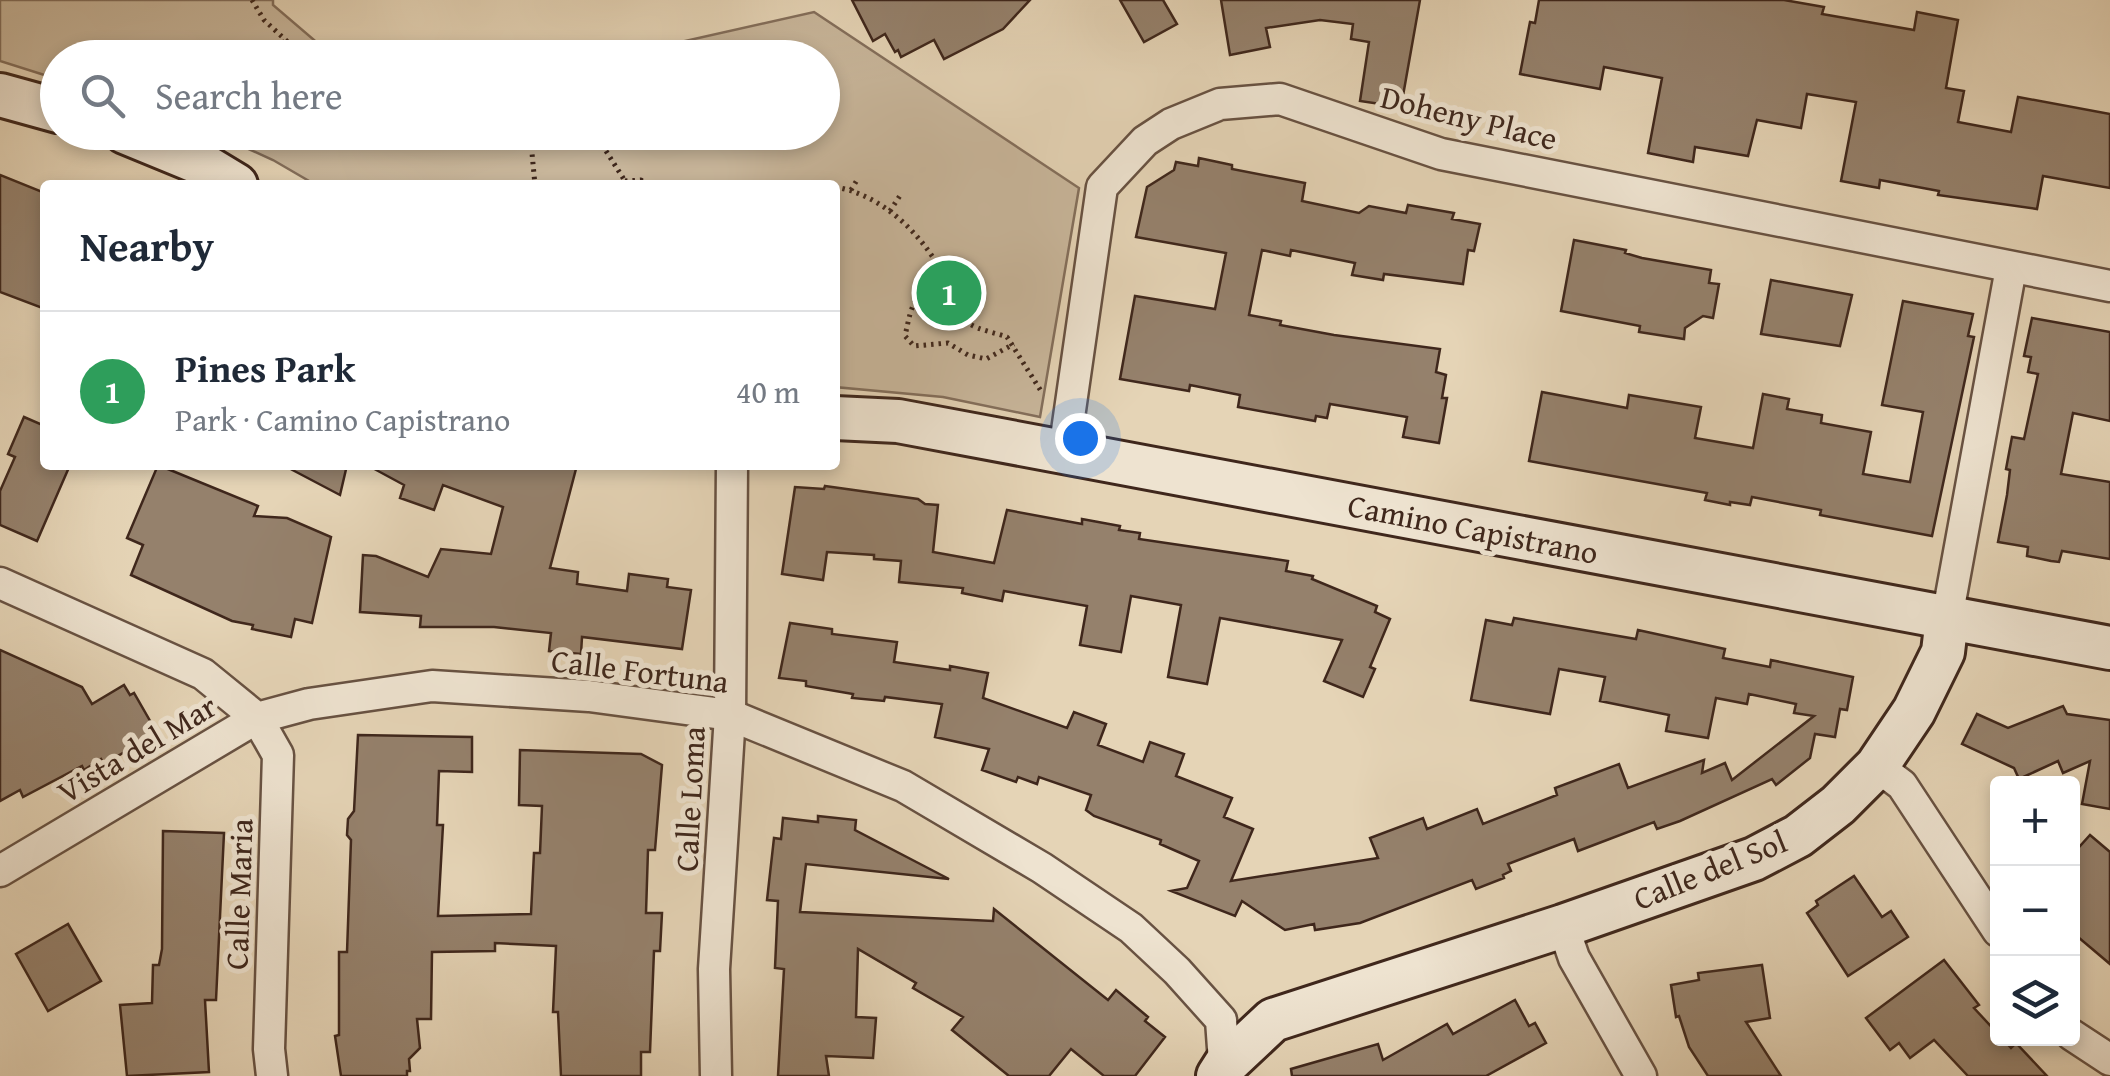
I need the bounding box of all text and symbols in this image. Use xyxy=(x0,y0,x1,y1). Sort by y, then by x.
search box xyxy=(40,40,840,150)
text: Search here xyxy=(155,67,343,123)
icon: search xyxy=(75,68,130,123)
street label: Doheny Place xyxy=(1376,73,1562,162)
text: Nearby xyxy=(80,215,214,276)
pin: 1 xyxy=(916,256,982,330)
text: Pines Park xyxy=(175,340,355,396)
text: 1 xyxy=(104,368,121,415)
text: 40 m xyxy=(736,368,800,415)
text: Park · Camino Capistrano xyxy=(175,396,510,443)
your location xyxy=(1055,413,1106,464)
street label: Camino Capistrano xyxy=(1344,481,1602,576)
street label: Calle Fortuna xyxy=(549,636,731,705)
street label: Vista del Mar xyxy=(48,682,225,815)
street label: Calle Loma xyxy=(662,725,717,873)
map controls xyxy=(1990,776,2080,1046)
button: + xyxy=(1990,776,2080,866)
street label: Calle del Sol xyxy=(1626,817,1794,922)
street label: Calle Maria xyxy=(212,818,265,970)
button: − xyxy=(1990,866,2080,956)
button: layers xyxy=(1990,956,2080,1046)

